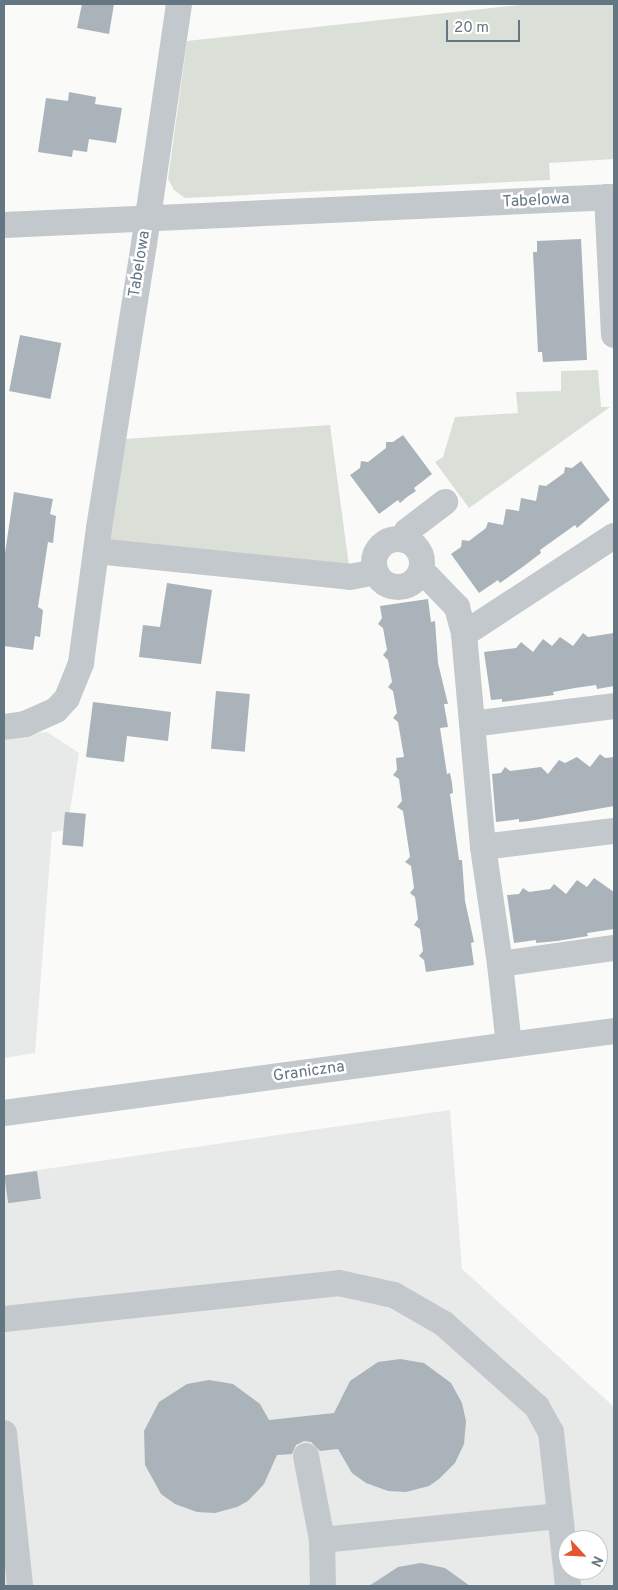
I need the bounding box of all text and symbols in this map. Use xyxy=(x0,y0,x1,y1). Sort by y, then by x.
scale bar xyxy=(448,10,522,42)
text: 20 m xyxy=(454,19,489,38)
street label: Tabelowa xyxy=(502,190,570,212)
street label: Tabelowa xyxy=(125,229,155,299)
street label: Graniczna xyxy=(272,1057,346,1087)
north arrow xyxy=(558,1530,608,1580)
text: N xyxy=(586,1553,606,1569)

